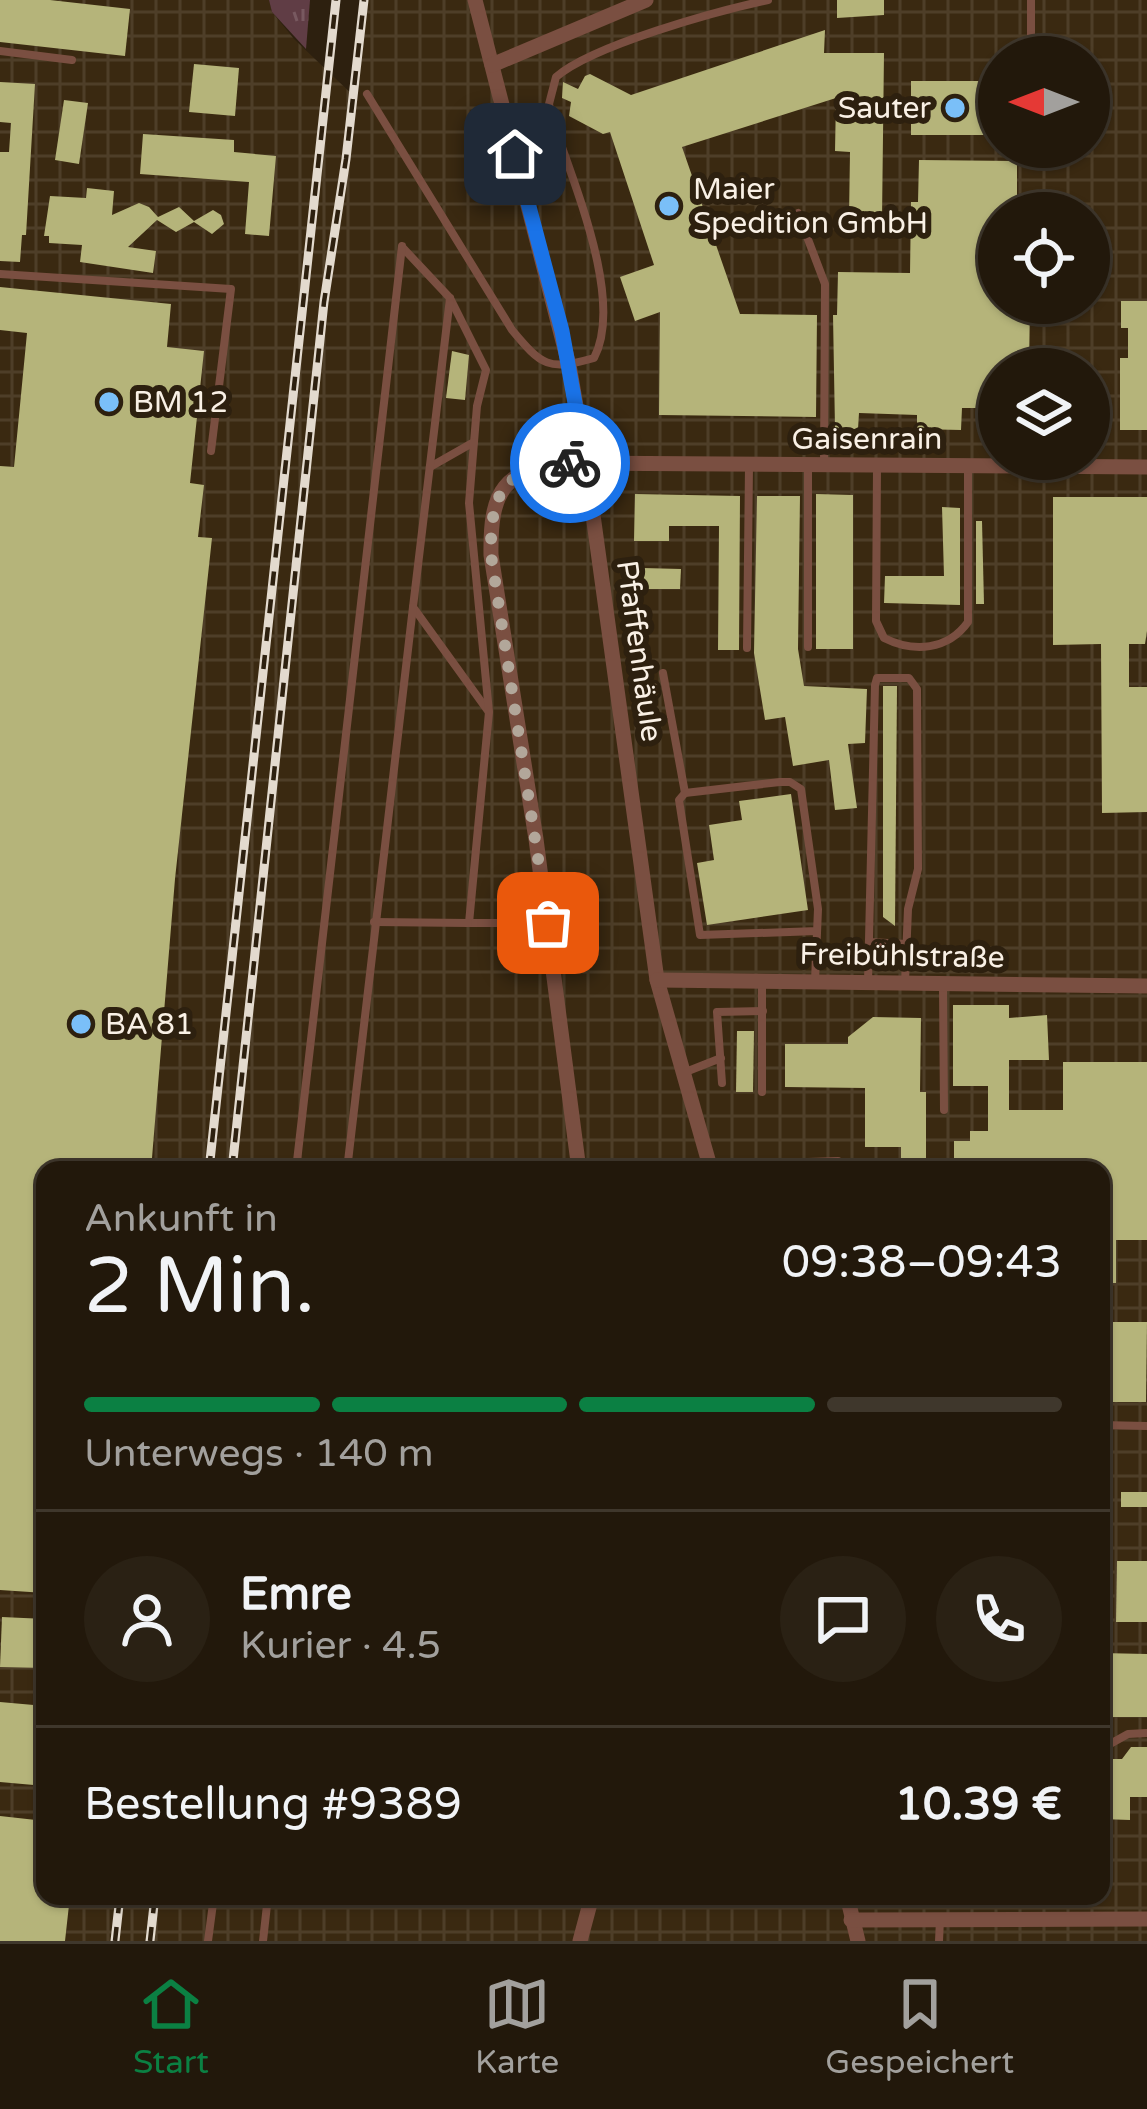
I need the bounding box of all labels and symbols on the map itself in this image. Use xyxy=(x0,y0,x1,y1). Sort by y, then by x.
north arrow xyxy=(978,36,1110,168)
place label: Sauter xyxy=(838,90,932,127)
marker: Sauter xyxy=(942,95,968,121)
pin xyxy=(464,103,566,205)
place label: Maier Spedition GmbH xyxy=(693,171,928,242)
marker: Maier Spedition GmbH xyxy=(656,193,682,219)
place label: BM 12 xyxy=(133,384,228,421)
marker: BM 12 xyxy=(96,389,122,415)
courier xyxy=(510,403,630,523)
street label: Gaisenrain xyxy=(792,421,942,458)
street label: Pfaffenhäule xyxy=(608,558,670,744)
pin xyxy=(497,872,599,974)
street label: Freibühlstraße xyxy=(799,936,1005,976)
place label: BA 81 xyxy=(105,1006,194,1043)
marker: BA 81 xyxy=(68,1011,94,1037)

